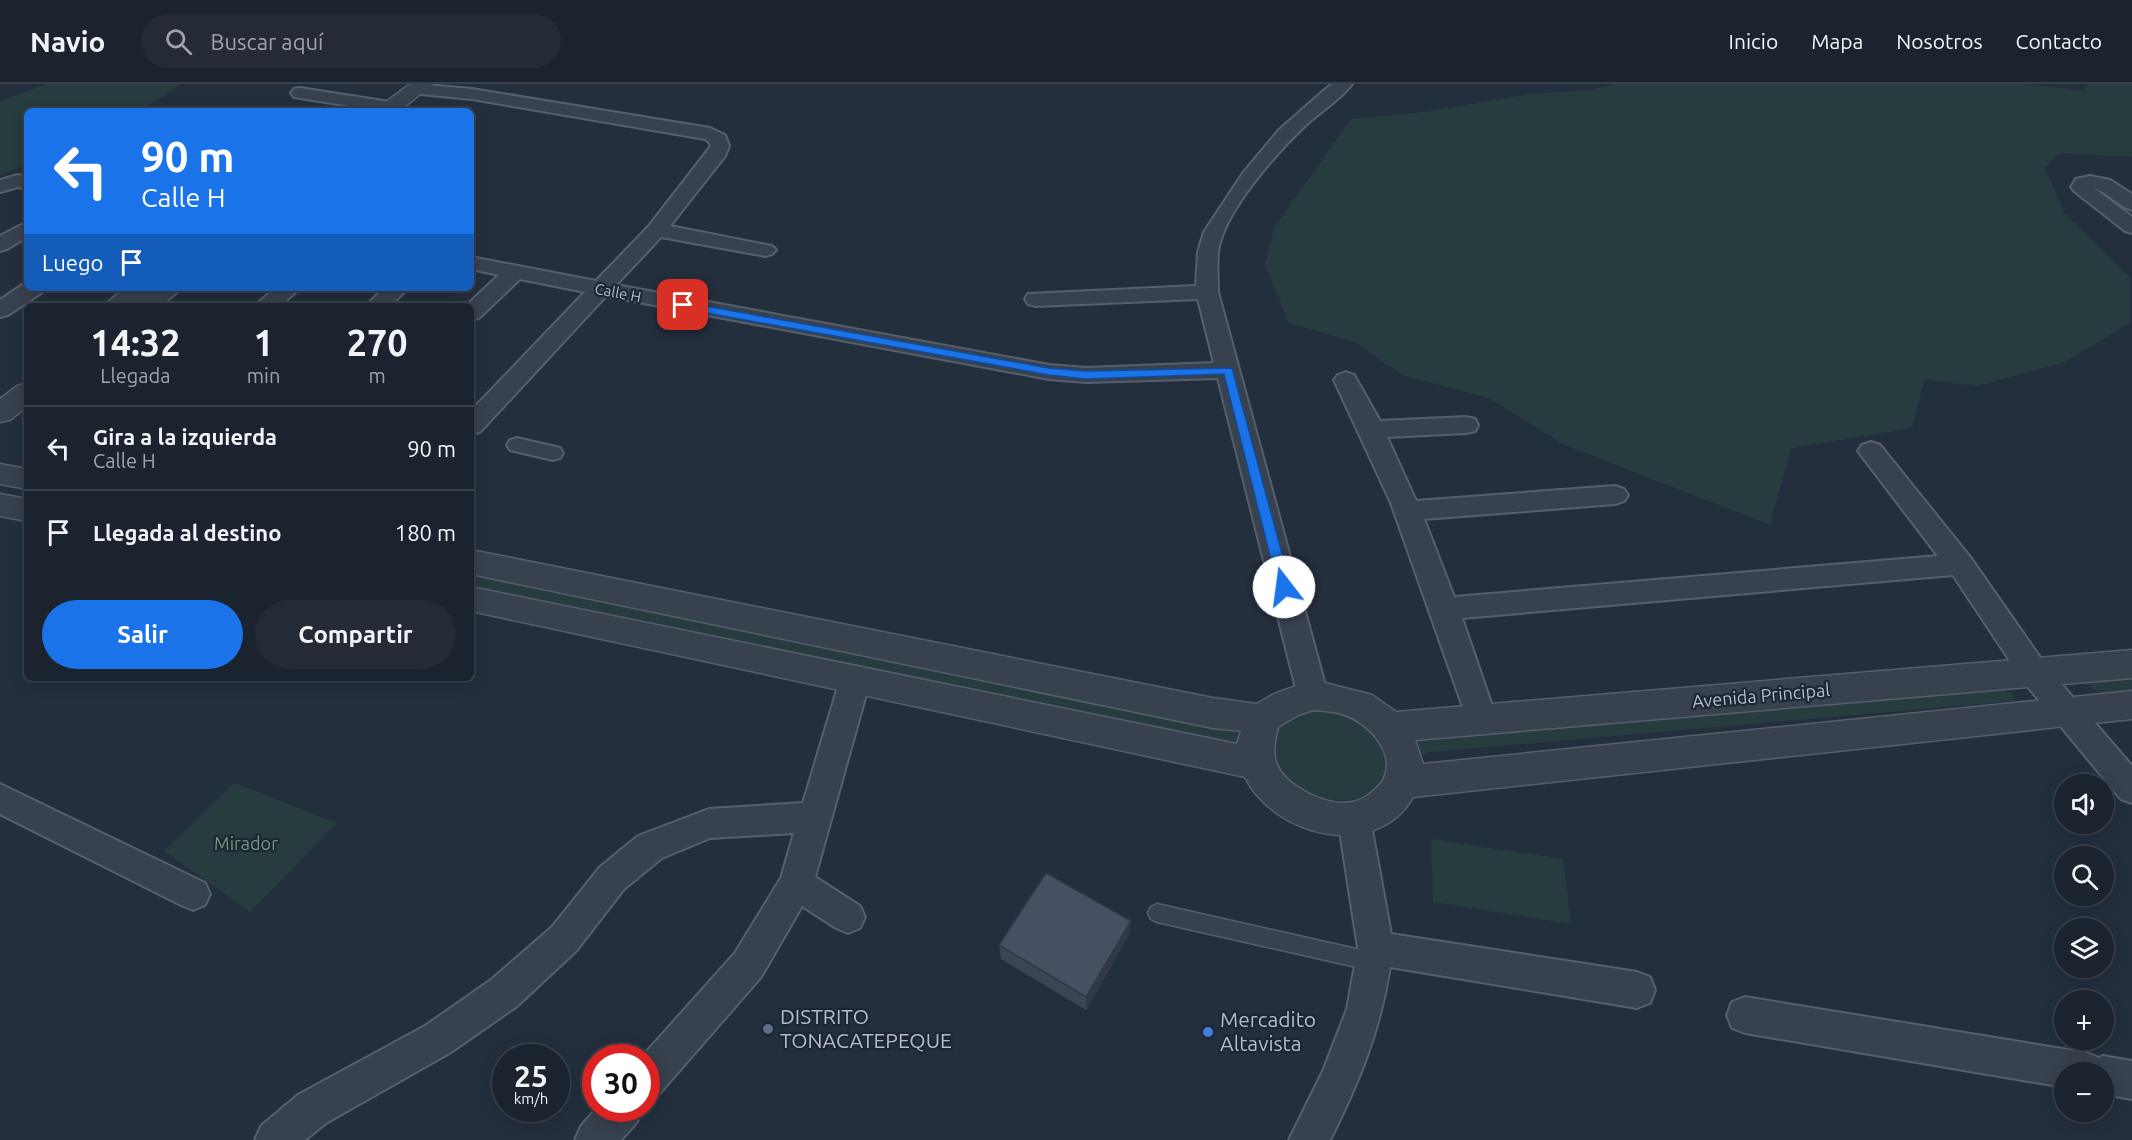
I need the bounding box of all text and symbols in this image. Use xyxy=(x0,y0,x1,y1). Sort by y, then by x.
search box xyxy=(141,14,561,68)
icon: search xyxy=(162,25,195,58)
text: Navio xyxy=(30,26,105,57)
text: Buscar aquí xyxy=(210,29,323,54)
text: Inicio xyxy=(1729,29,1778,53)
text: Mapa xyxy=(1811,29,1863,53)
text: Nosotros xyxy=(1896,29,1983,53)
text: Contacto xyxy=(2016,29,2102,53)
icon: left xyxy=(42,132,120,210)
text: 90 m xyxy=(141,133,235,180)
text: Calle H xyxy=(141,182,226,212)
icon: arrive xyxy=(115,246,148,279)
text: Luego xyxy=(42,250,103,275)
pin xyxy=(657,279,708,330)
street label: Calle H xyxy=(593,280,643,305)
icon: arrive xyxy=(666,288,699,321)
text: 14:32 xyxy=(90,322,180,363)
text: 1 xyxy=(253,322,274,363)
text: 270 xyxy=(347,322,408,363)
text: Llegada xyxy=(100,364,171,387)
text: min xyxy=(247,364,280,387)
text: m xyxy=(369,364,386,387)
text: Gira a la izquierda xyxy=(93,424,277,449)
icon: left xyxy=(42,432,75,465)
text: 90 m xyxy=(407,436,456,461)
text: Calle H xyxy=(93,449,156,472)
icon: arrive xyxy=(42,516,75,549)
text: Llegada al destino xyxy=(93,520,281,545)
text: 180 m xyxy=(395,520,456,545)
position arrow xyxy=(1252,555,1316,619)
button: Salir xyxy=(42,600,243,669)
button: Compartir xyxy=(255,600,456,669)
street label: Avenida Principal xyxy=(1691,679,1831,711)
map controls xyxy=(2054,774,2114,1122)
button: sound xyxy=(2054,774,2114,834)
park label: Mirador xyxy=(214,833,278,853)
button: search xyxy=(2054,846,2114,906)
button: layers xyxy=(2054,918,2114,978)
button: + xyxy=(2054,990,2114,1050)
place label: DISTRITO TONACATEPEQUE xyxy=(780,1004,952,1052)
place label: Mercadito Altavista xyxy=(1220,1007,1316,1055)
marker: DISTRITO TONACATEPEQUE xyxy=(761,1022,775,1036)
marker: Mercadito Altavista xyxy=(1201,1025,1215,1039)
speed limit sign: 30 xyxy=(582,1044,660,1122)
text: 25 xyxy=(514,1059,548,1093)
button: − xyxy=(2054,1062,2114,1122)
text: km/h xyxy=(514,1090,548,1107)

